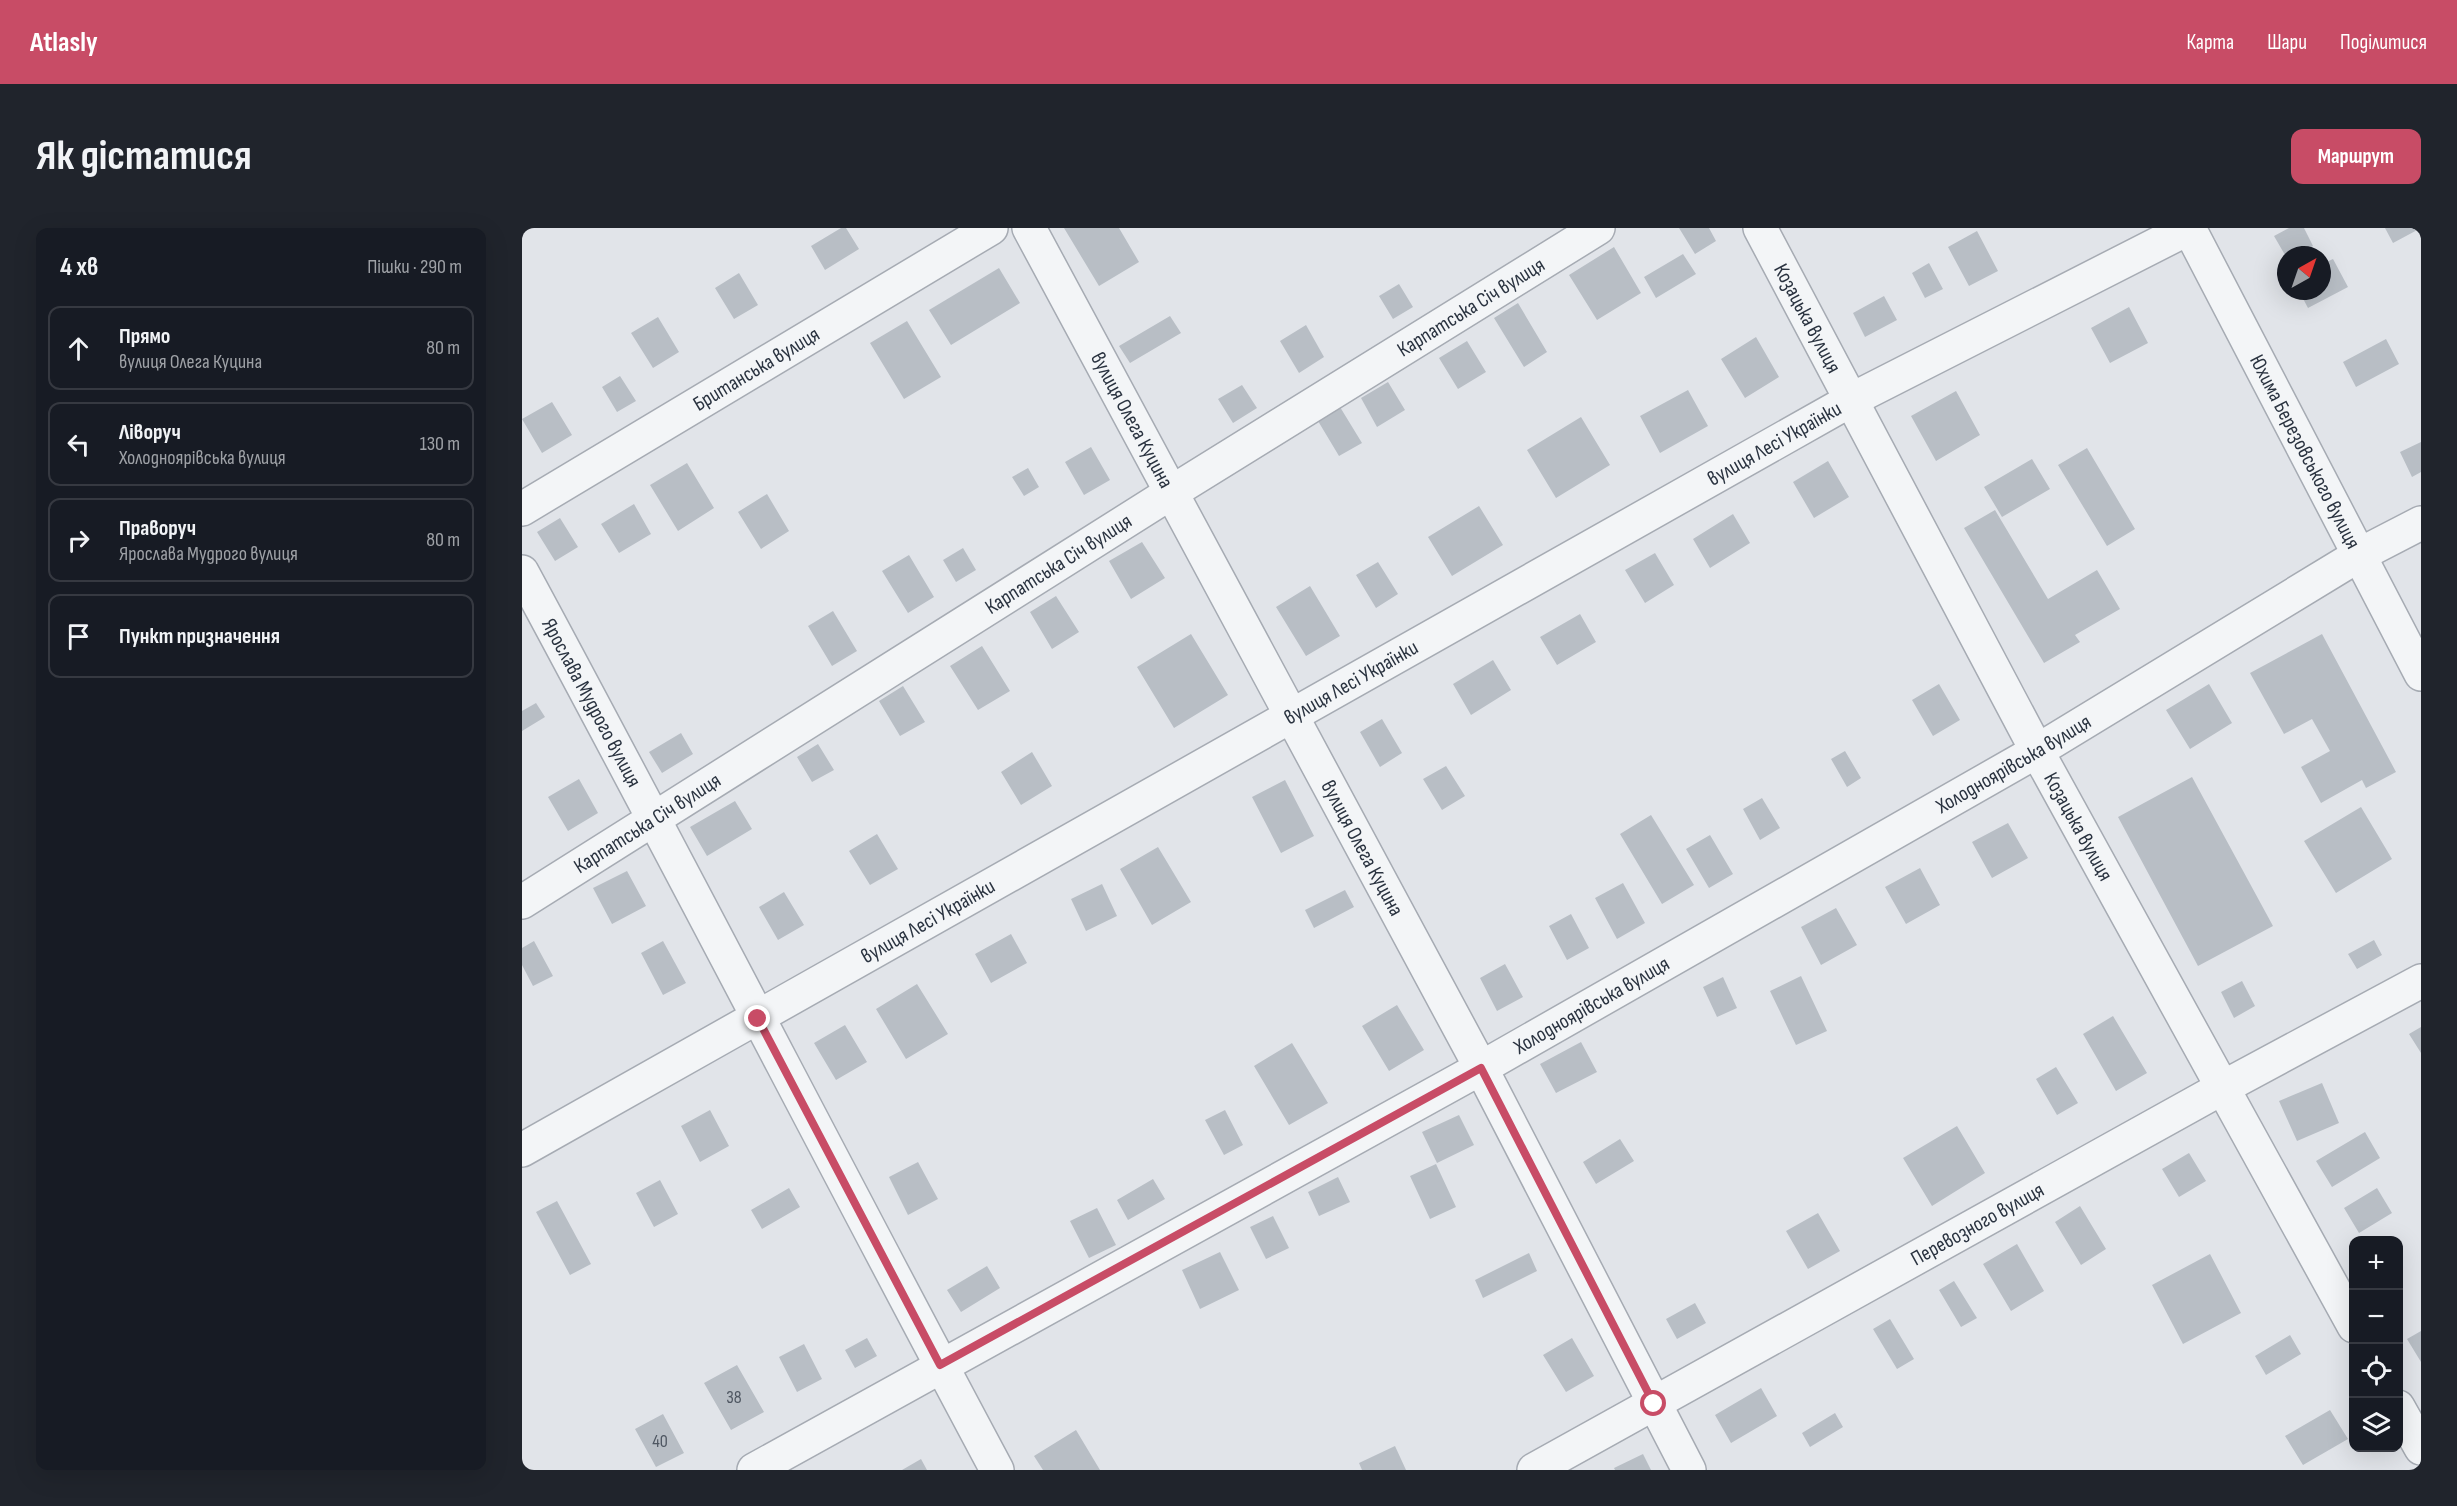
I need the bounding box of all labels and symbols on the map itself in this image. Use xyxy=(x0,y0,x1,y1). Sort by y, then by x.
north arrow xyxy=(2277,246,2331,300)
street label: Карпатська Січ вулиця xyxy=(1393,252,1549,362)
street label: Козацька вулиця xyxy=(1768,260,1846,377)
street label: Британська вулиця xyxy=(689,322,824,417)
street label: вулиця Олега Куцина xyxy=(1085,348,1179,492)
street label: Юхима Березовського вулиця xyxy=(2244,351,2366,553)
street label: вулиця Лесі Українки xyxy=(1703,396,1846,491)
street label: Карпатська Січ вулиця xyxy=(981,509,1136,620)
street label: Ярослава Мудрого вулиця xyxy=(536,614,647,791)
street label: вулиця Лесі Українки xyxy=(1280,635,1423,730)
street label: Холодноярівська вулиця xyxy=(1931,709,2096,819)
street label: Карпатська Січ вулиця xyxy=(569,768,725,879)
street label: Козацька вулиця xyxy=(2038,768,2118,885)
street label: вулиця Олега Куцина xyxy=(1315,776,1409,920)
street label: вулиця Лесі Українки xyxy=(857,874,999,969)
street label: Холодноярівська вулиця xyxy=(1509,951,1674,1060)
route end xyxy=(744,1005,770,1031)
street label: Перевозного вулиця xyxy=(1907,1177,2048,1271)
house number: 38 xyxy=(726,1387,742,1408)
route start xyxy=(1640,1390,1666,1416)
house number: 40 xyxy=(652,1431,668,1452)

